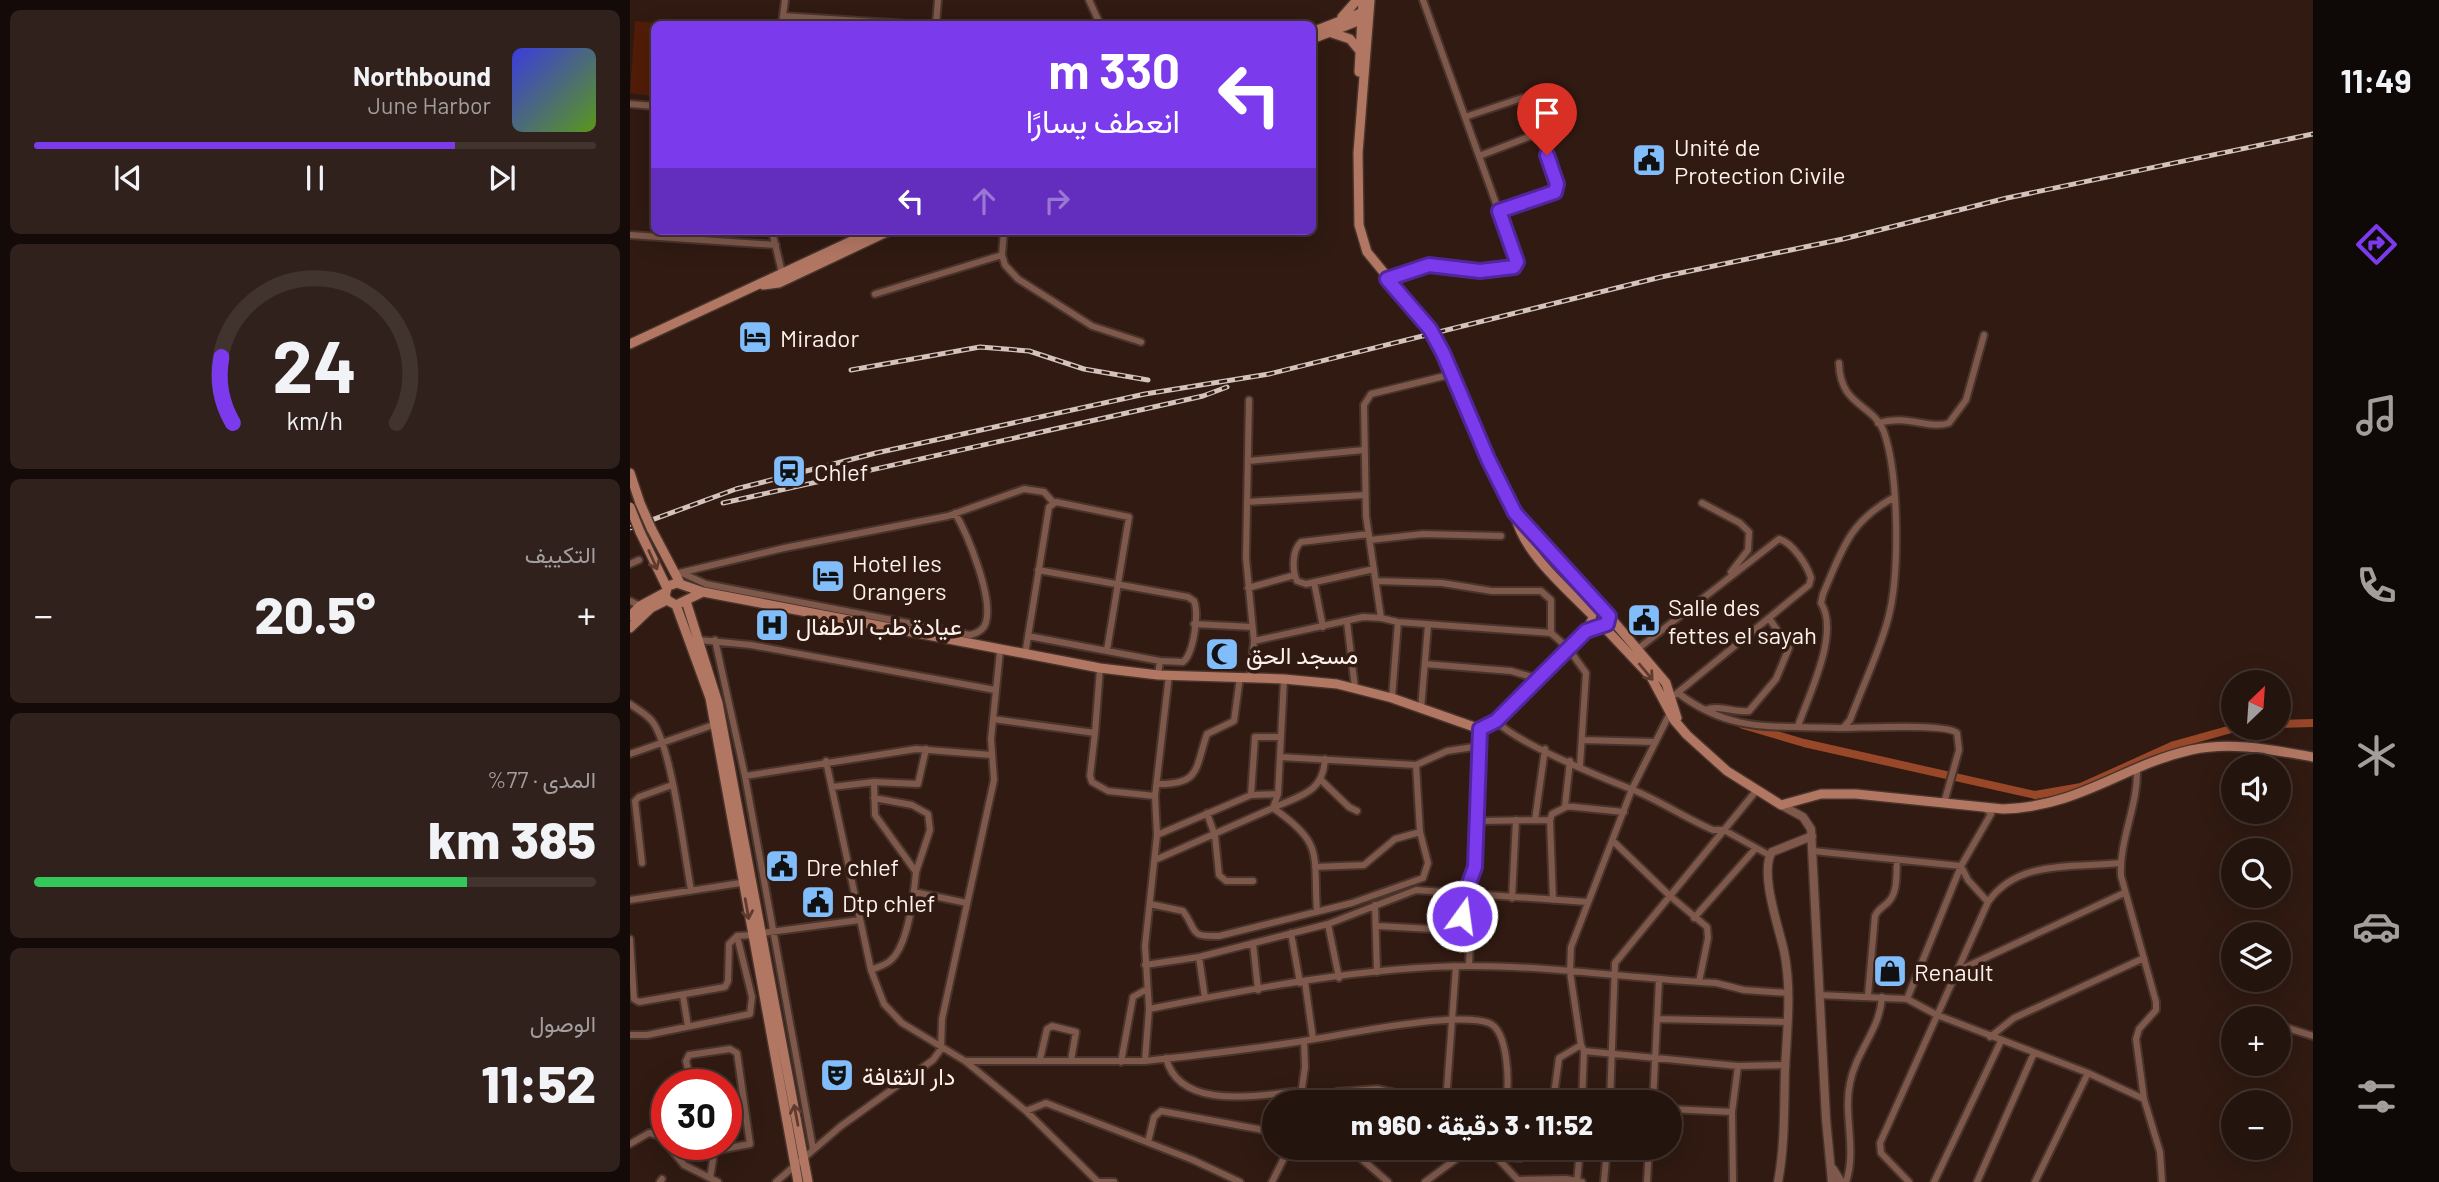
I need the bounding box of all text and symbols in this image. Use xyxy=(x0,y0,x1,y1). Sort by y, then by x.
text: 330 m xyxy=(1048,40,1180,99)
icon: left xyxy=(1204,49,1295,140)
text: Northbound xyxy=(353,60,491,91)
text: 11:49 xyxy=(2341,61,2411,99)
pin xyxy=(1517,83,1577,155)
text: June Harbor xyxy=(368,91,491,119)
icon: arrive xyxy=(1528,94,1566,132)
text: انعطف يسارًا xyxy=(1026,101,1180,139)
place label: Unité de Protection Civile xyxy=(1674,132,1846,189)
public building icon: Unité de Protection Civile xyxy=(1630,141,1668,179)
icon: previous xyxy=(109,159,147,197)
icon: pause xyxy=(296,159,334,197)
icon: next xyxy=(483,159,521,197)
icon: left xyxy=(892,182,930,220)
icon: ahead xyxy=(965,182,1003,220)
icon: right xyxy=(1038,182,1076,220)
icon: directions xyxy=(2352,220,2401,269)
hotel icon: Mirador xyxy=(736,318,774,356)
text: 24 xyxy=(273,320,357,408)
place label: Mirador xyxy=(780,323,859,352)
icon: music xyxy=(2352,391,2401,440)
text: km/h xyxy=(287,404,343,434)
station icon: Chlef xyxy=(770,452,808,490)
place label: Chlef xyxy=(814,457,868,486)
text: التكييف xyxy=(525,540,596,568)
place label: Hotel les Orangers xyxy=(852,548,947,605)
one-way arrow xyxy=(647,549,660,571)
hotel icon: Hotel les Orangers xyxy=(809,557,847,595)
icon: phone xyxy=(2352,561,2401,610)
text: 20.5° xyxy=(254,582,376,644)
text: − xyxy=(34,591,53,637)
text: + xyxy=(577,591,596,637)
place label: Salle des fettes el sayah xyxy=(1668,592,1817,649)
public building icon: Salle des fettes el sayah xyxy=(1625,601,1663,639)
hospital icon: عيادة طب الاطفال xyxy=(753,606,791,644)
place label: عيادة طب الاطفال xyxy=(796,611,962,641)
mosque icon: مسجد الحق xyxy=(1203,635,1241,673)
place label: مسجد الحق xyxy=(1246,640,1358,670)
one-way arrow xyxy=(1638,663,1654,681)
north arrow xyxy=(2221,670,2291,740)
map controls xyxy=(2221,670,2291,1160)
icon: climate xyxy=(2352,731,2401,780)
button: sound xyxy=(2221,754,2291,824)
text: المدى · 77% xyxy=(487,765,596,793)
text: 385 km xyxy=(428,807,596,869)
button: search xyxy=(2221,838,2291,908)
public building icon: Dre chlef xyxy=(763,847,801,885)
place label: Dre chlef xyxy=(806,852,899,881)
position arrow xyxy=(1425,879,1499,953)
public building icon: Dtp chlef xyxy=(799,883,837,921)
place label: Dtp chlef xyxy=(842,888,935,917)
one-way arrow xyxy=(741,897,755,920)
icon: car xyxy=(2352,902,2401,951)
button: layers xyxy=(2221,922,2291,992)
shop icon: Renault xyxy=(1871,952,1909,990)
place label: Renault xyxy=(1914,957,1994,986)
button: + xyxy=(2221,1006,2291,1076)
text: الوصول xyxy=(530,1009,596,1037)
text: 11:52 xyxy=(481,1051,596,1113)
theatre icon: دار الثقافة xyxy=(818,1056,856,1094)
place label: دار الثقافة xyxy=(862,1061,955,1092)
speed limit sign: 30 xyxy=(651,1069,742,1160)
icon: filters xyxy=(2352,1072,2401,1121)
button: − xyxy=(2221,1090,2291,1160)
one-way arrow xyxy=(788,1104,802,1127)
text: 11:52 · 3 دقيقة · 960 m xyxy=(1351,1109,1593,1140)

